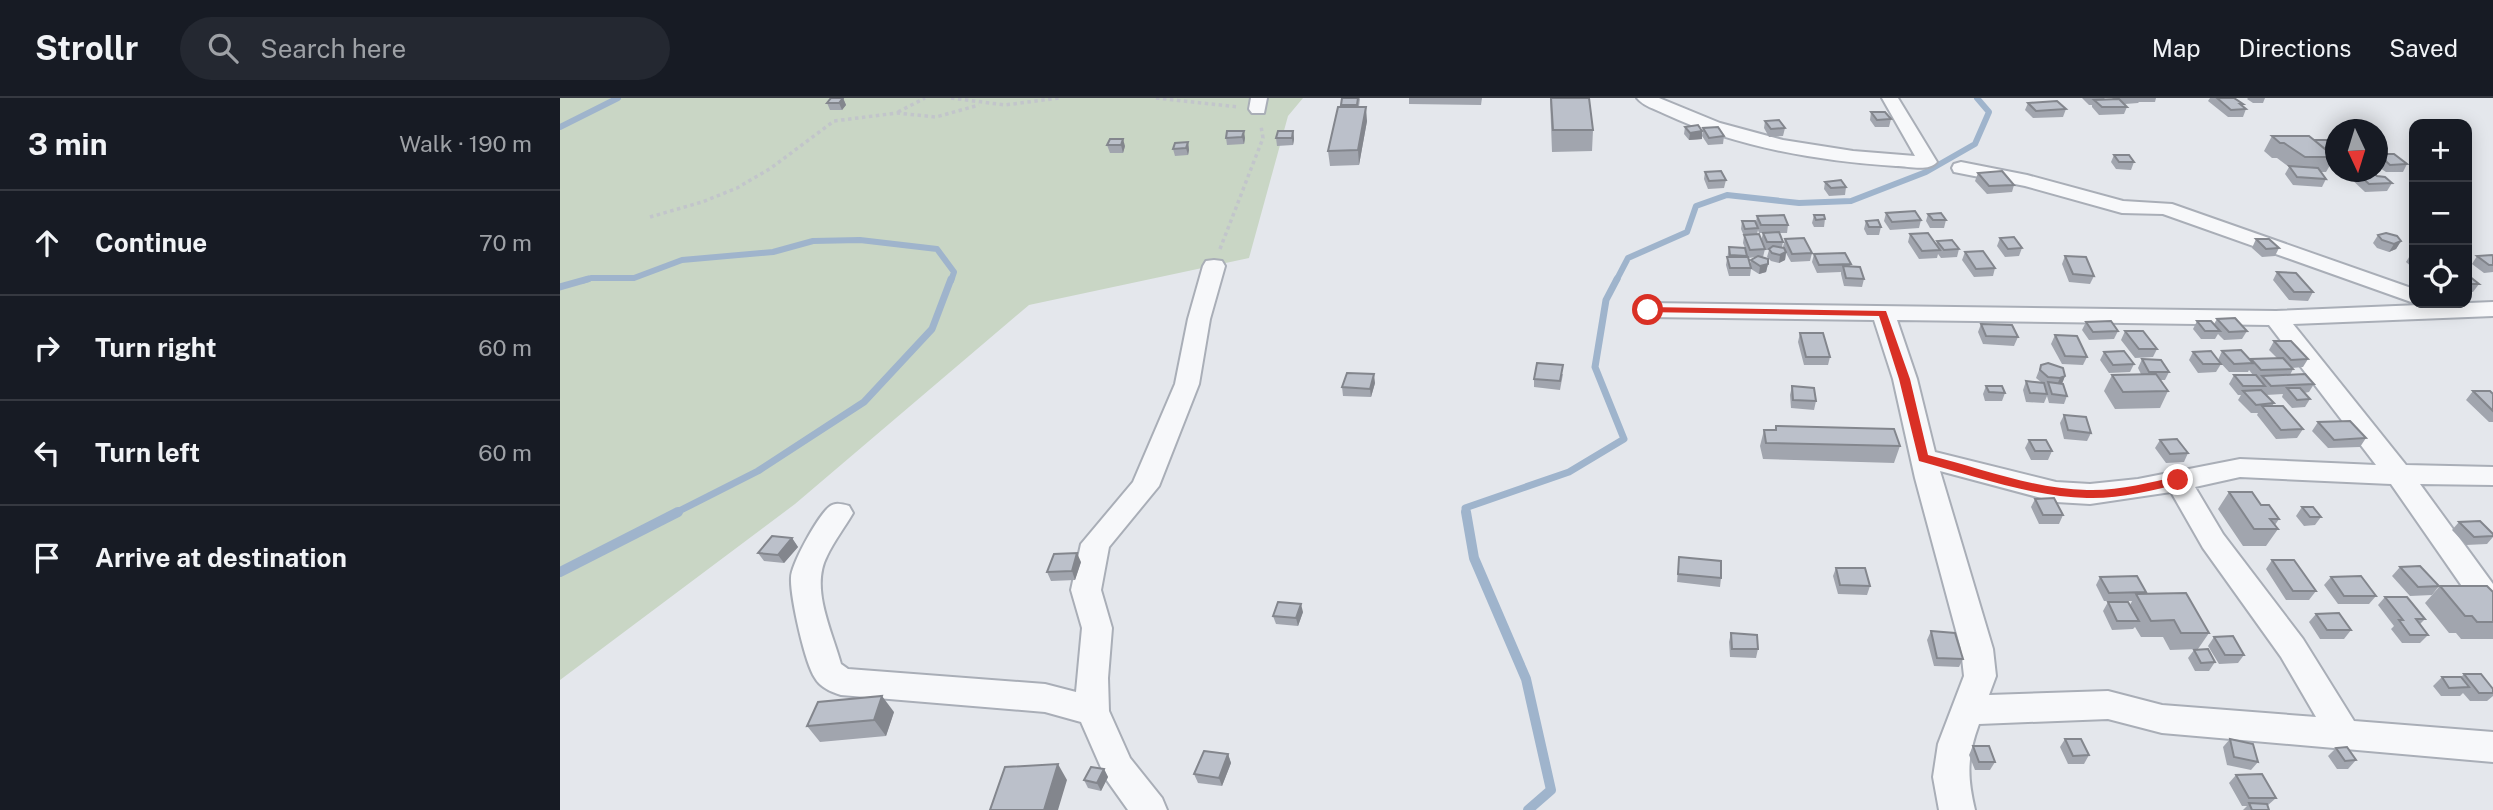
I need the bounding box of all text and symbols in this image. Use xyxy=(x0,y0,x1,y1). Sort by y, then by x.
search box xyxy=(180,17,670,80)
text: Strollr xyxy=(35,29,138,67)
icon: search xyxy=(204,29,242,67)
text: Search here xyxy=(260,33,406,64)
text: Map xyxy=(2152,34,2201,62)
text: Directions xyxy=(2239,34,2351,62)
text: Saved xyxy=(2389,34,2458,62)
north arrow xyxy=(2325,119,2388,182)
map controls xyxy=(2409,119,2472,308)
button: + xyxy=(2409,119,2472,182)
text: 3 min xyxy=(28,126,107,162)
text: Walk · 190 m xyxy=(399,130,532,157)
button: − xyxy=(2409,182,2472,245)
icon: ahead xyxy=(28,224,66,262)
text: Continue xyxy=(95,227,207,258)
text: 70 m xyxy=(479,229,532,256)
button: locate xyxy=(2409,245,2472,308)
route start xyxy=(1632,294,1663,325)
icon: right xyxy=(28,329,66,367)
text: Turn right xyxy=(95,332,217,363)
text: 60 m xyxy=(478,334,532,361)
icon: left xyxy=(28,434,66,472)
text: Turn left xyxy=(95,437,200,468)
text: 60 m xyxy=(478,439,532,466)
route end xyxy=(2162,464,2193,495)
icon: arrive xyxy=(28,539,66,577)
text: Arrive at destination xyxy=(95,542,347,573)

